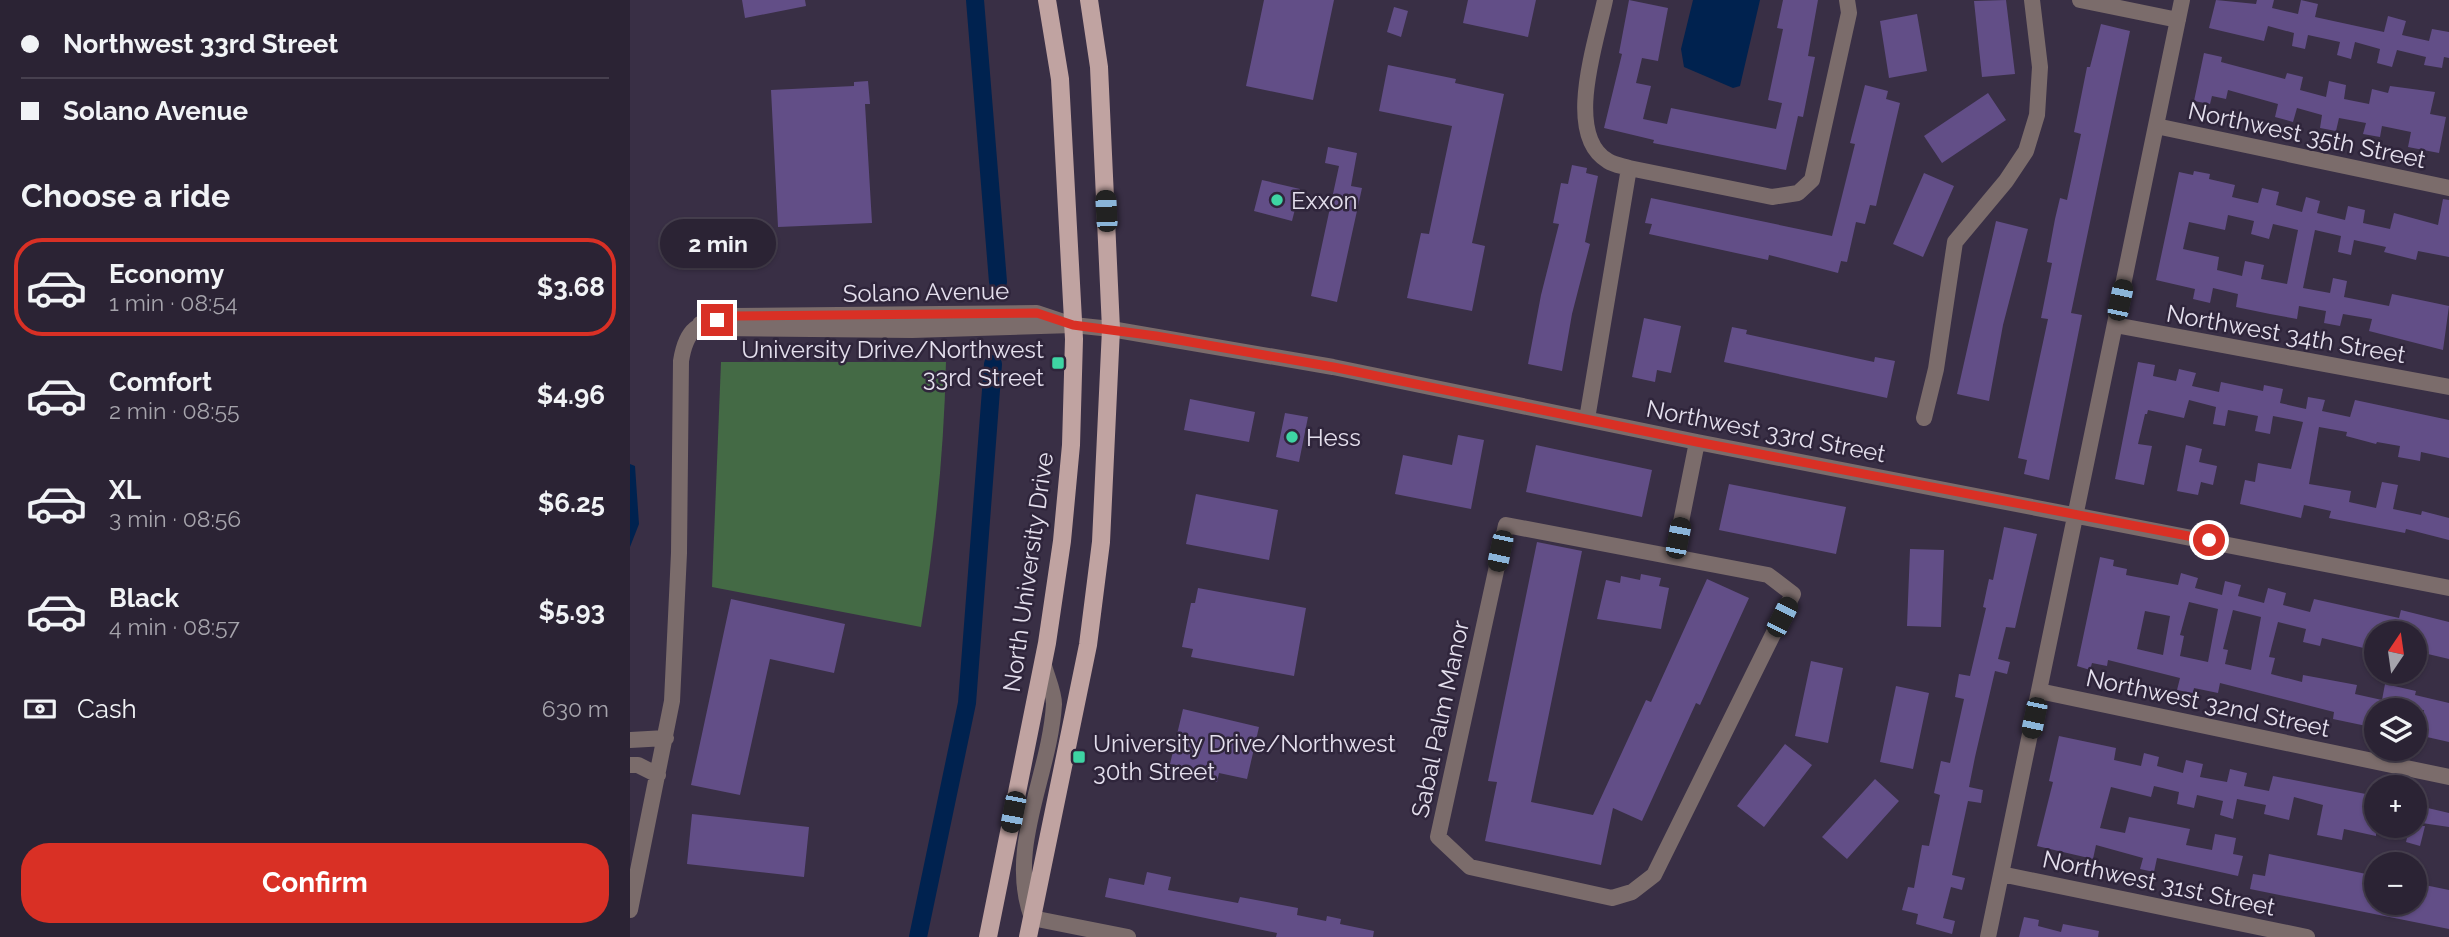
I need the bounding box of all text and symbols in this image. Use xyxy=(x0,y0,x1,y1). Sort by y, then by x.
text: Northwest 33rd Street xyxy=(63,29,338,59)
text: Solano Avenue xyxy=(63,96,248,126)
street label: Northwest 35th Street xyxy=(2185,96,2429,174)
text: Choose a ride xyxy=(21,177,230,214)
place label: Exxon xyxy=(1291,186,1358,215)
car xyxy=(1095,189,1118,233)
marker: Exxon xyxy=(1269,192,1285,208)
callout: 2 min xyxy=(659,218,775,268)
text: 2 min xyxy=(688,230,748,257)
icon: car xyxy=(25,256,88,319)
text: Economy xyxy=(109,259,224,289)
text: $3.68 xyxy=(537,272,605,302)
street label: Solano Avenue xyxy=(843,276,1009,308)
car xyxy=(2106,277,2135,323)
text: 1 min · 08:54 xyxy=(109,289,237,316)
street label: Northwest 34th Street xyxy=(2164,299,2408,369)
route end xyxy=(701,304,733,336)
place label: University Drive/Northwest 33rd Street xyxy=(741,335,1044,392)
marker: University Drive/Northwest 33rd Street xyxy=(1050,355,1066,371)
icon: car xyxy=(25,364,88,427)
text: Comfort xyxy=(109,367,212,397)
text: $4.96 xyxy=(537,380,605,410)
street label: Northwest 33rd Street xyxy=(1644,394,1888,468)
text: 2 min · 08:55 xyxy=(109,397,240,424)
place label: Hess xyxy=(1306,423,1361,452)
marker: Hess xyxy=(1284,429,1300,445)
street label: North University Drive xyxy=(997,450,1059,694)
icon: car xyxy=(25,472,88,535)
text: XL xyxy=(109,475,141,505)
text: $6.25 xyxy=(538,488,605,518)
text: 3 min · 08:56 xyxy=(109,505,241,532)
car xyxy=(1664,515,1693,561)
route start xyxy=(2193,524,2225,556)
car xyxy=(1486,528,1515,574)
icon: car xyxy=(25,580,88,643)
text: Black xyxy=(109,583,179,613)
car xyxy=(1764,594,1801,640)
text: $5.93 xyxy=(538,596,605,626)
text: 4 min · 08:57 xyxy=(109,613,240,640)
street label: Sabal Palm Manor xyxy=(1405,617,1475,820)
north arrow xyxy=(2364,621,2427,684)
map controls xyxy=(2364,621,2427,915)
street label: Northwest 32nd Street xyxy=(2083,663,2333,743)
icon: cash xyxy=(21,690,59,728)
text: Cash xyxy=(77,694,137,724)
text: 630 m xyxy=(542,695,609,722)
car xyxy=(2020,695,2049,741)
button: layers xyxy=(2364,698,2427,761)
place label: University Drive/Northwest 30th Street xyxy=(1093,729,1396,786)
marker: University Drive/Northwest 30th Street xyxy=(1071,749,1087,765)
button: + xyxy=(2364,775,2427,838)
car xyxy=(999,789,1028,835)
button: Confirm xyxy=(21,843,609,923)
street label: Northwest 31st Street xyxy=(2040,844,2278,922)
button: − xyxy=(2364,852,2427,915)

